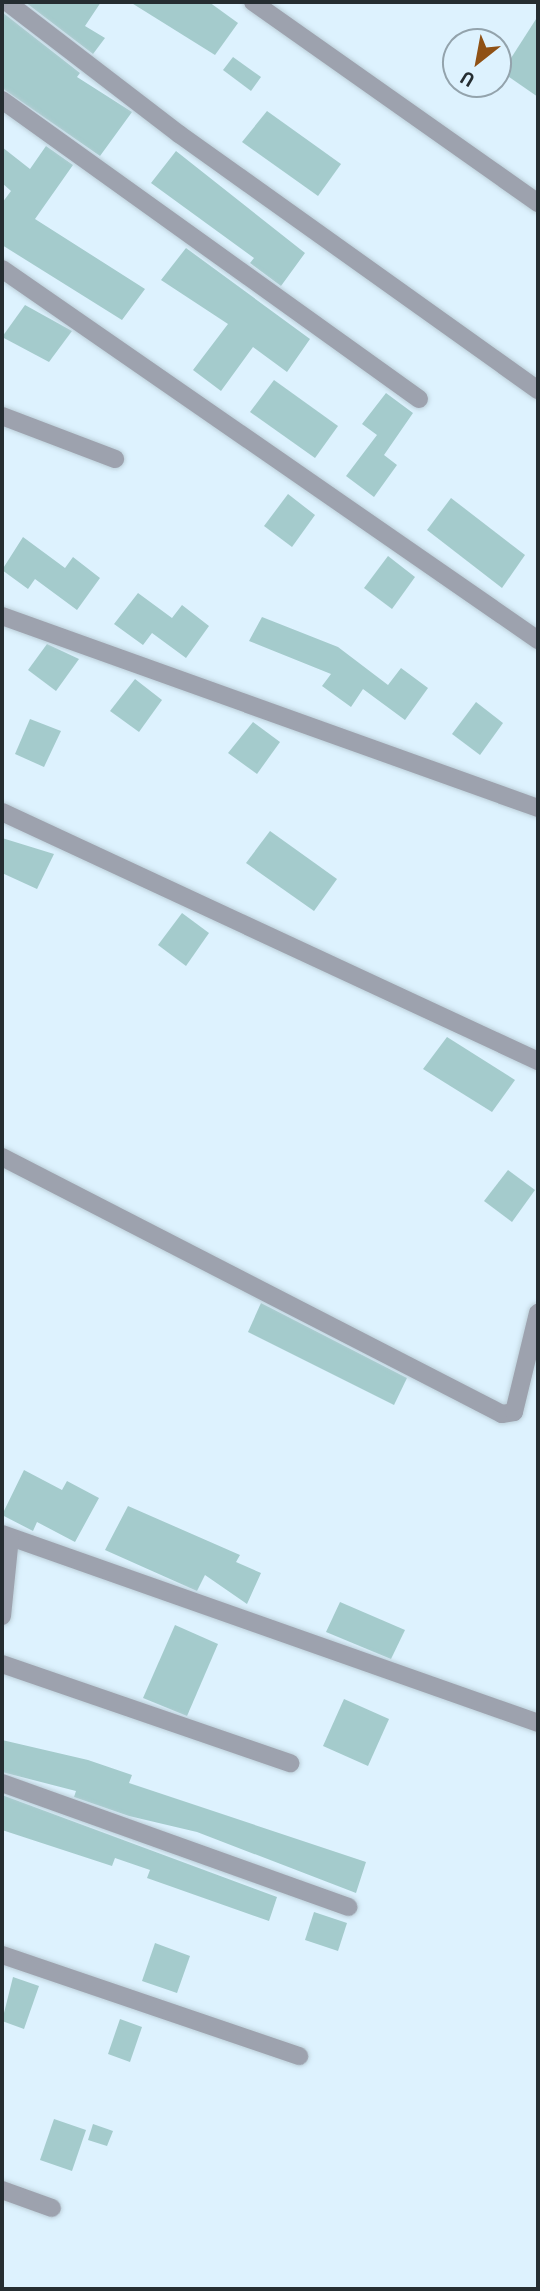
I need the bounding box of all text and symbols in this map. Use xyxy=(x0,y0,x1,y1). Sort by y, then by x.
north arrow xyxy=(442,28,512,98)
text: U xyxy=(456,67,478,93)

